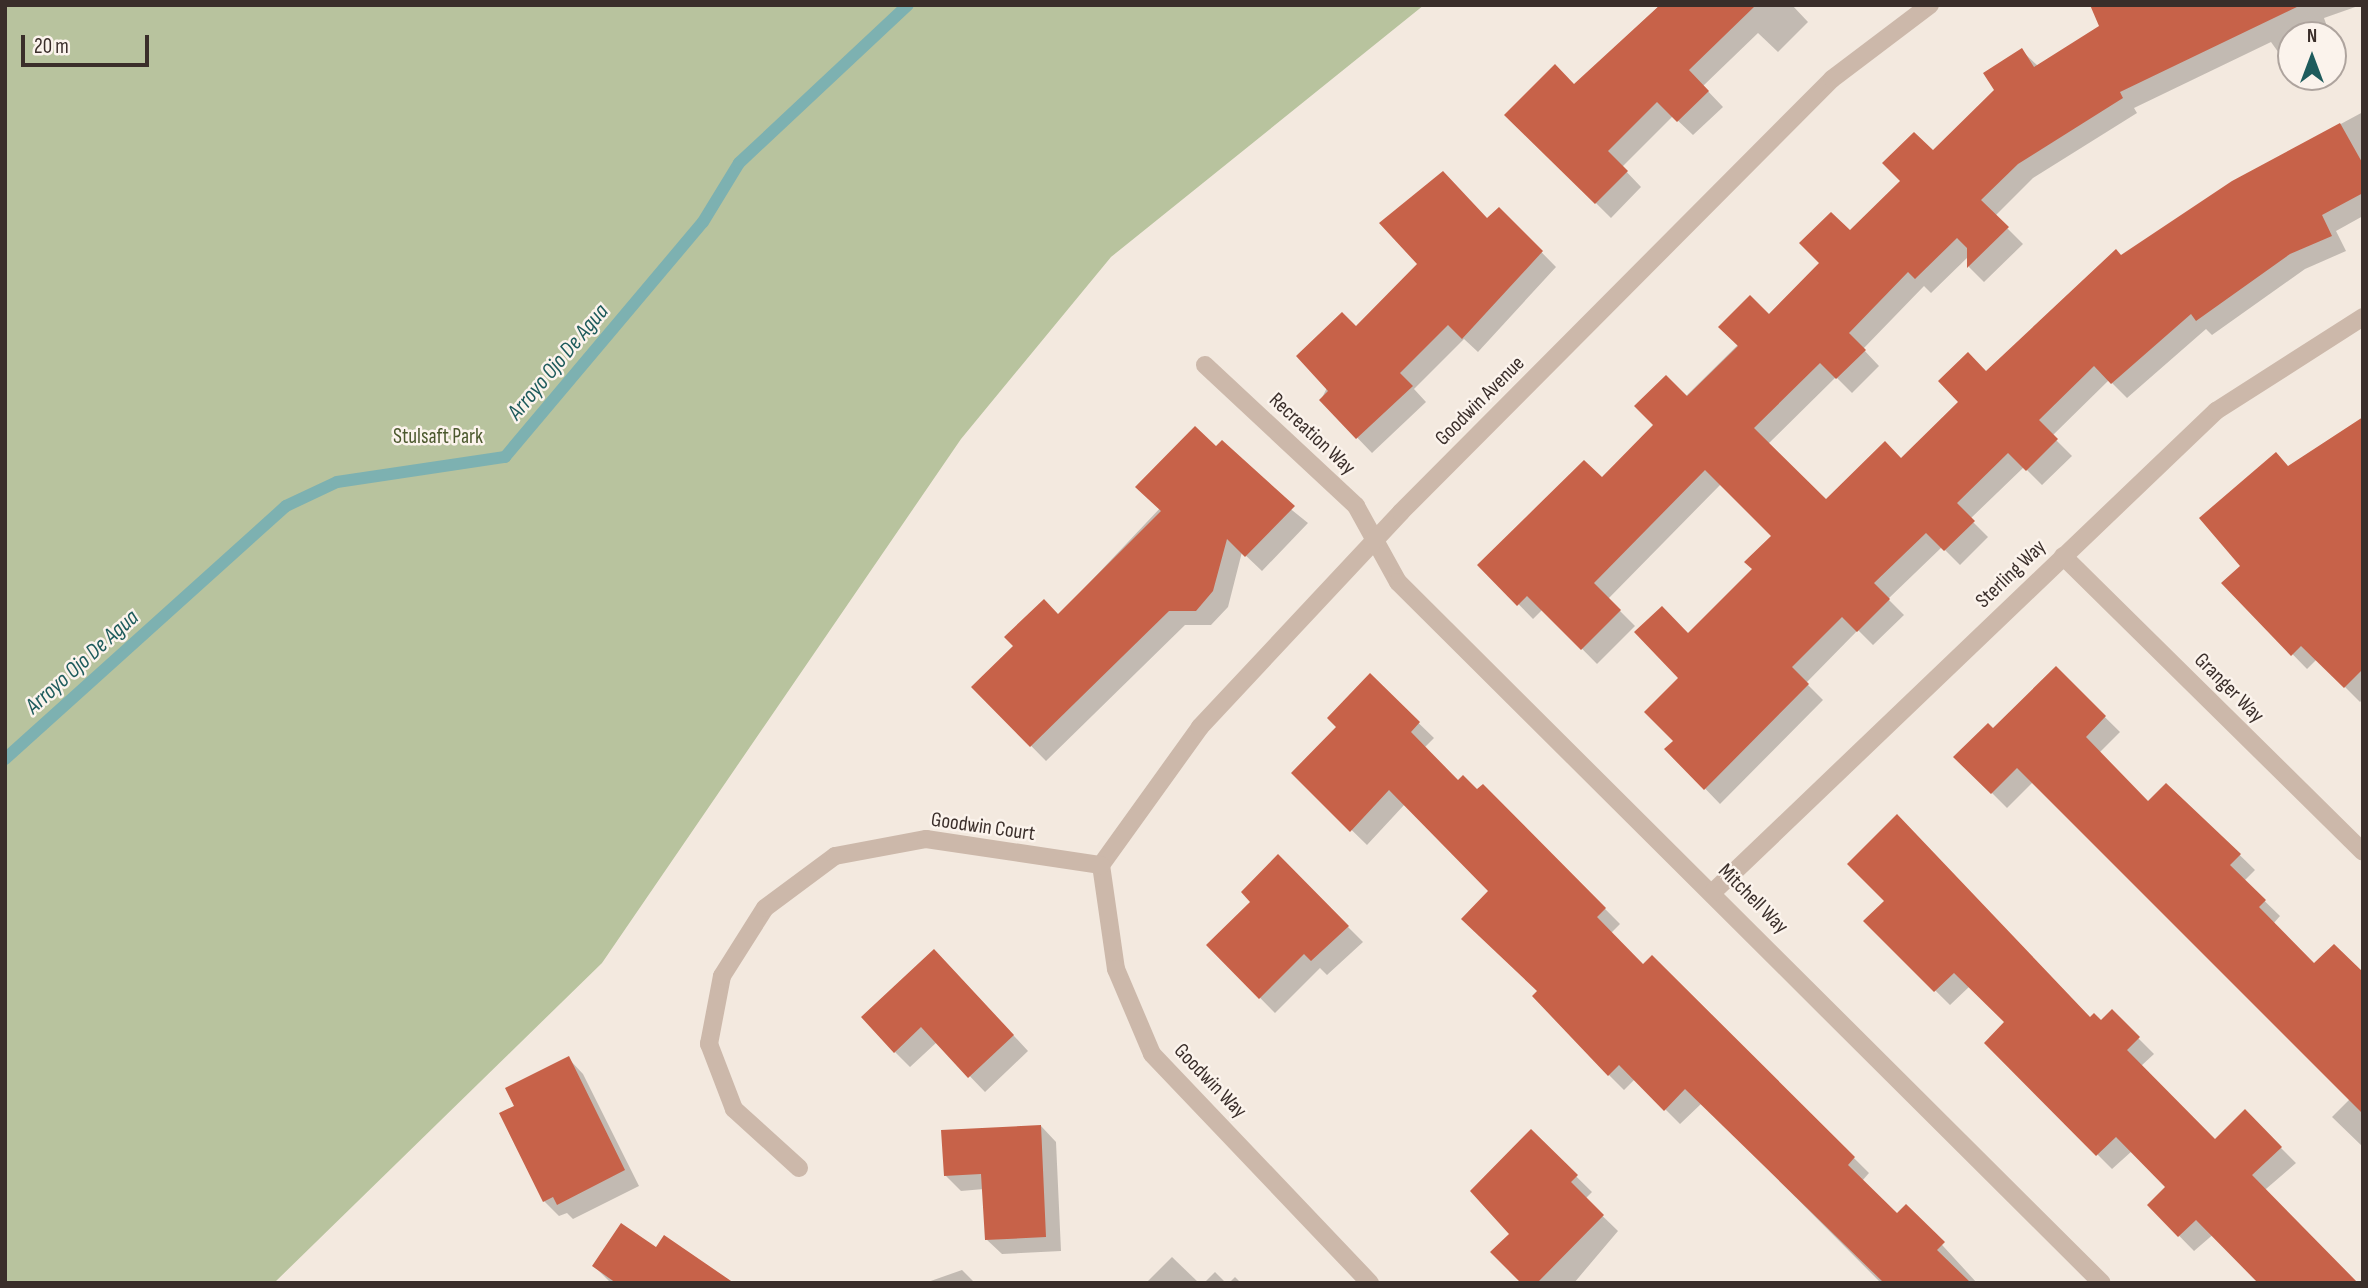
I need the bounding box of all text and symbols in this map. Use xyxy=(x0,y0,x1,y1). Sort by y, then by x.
scale bar xyxy=(24,21,152,65)
north arrow xyxy=(2277,21,2347,91)
text: N xyxy=(2307,25,2317,48)
text: 20 m xyxy=(34,34,69,59)
water label: Arroyo Ojo De Agua xyxy=(502,298,614,426)
street label: Goodwin Avenue xyxy=(1430,351,1530,451)
street label: Recreation Way xyxy=(1264,388,1360,480)
park label: Stulsaft Park xyxy=(393,424,483,450)
street label: Sterling Way xyxy=(1971,534,2051,614)
water label: Arroyo Ojo De Agua xyxy=(20,604,144,720)
street label: Granger Way xyxy=(2189,648,2269,728)
street label: Goodwin Court xyxy=(929,807,1037,847)
street label: Mitchell Way xyxy=(1713,859,1793,939)
street label: Goodwin Way xyxy=(1168,1038,1252,1124)

